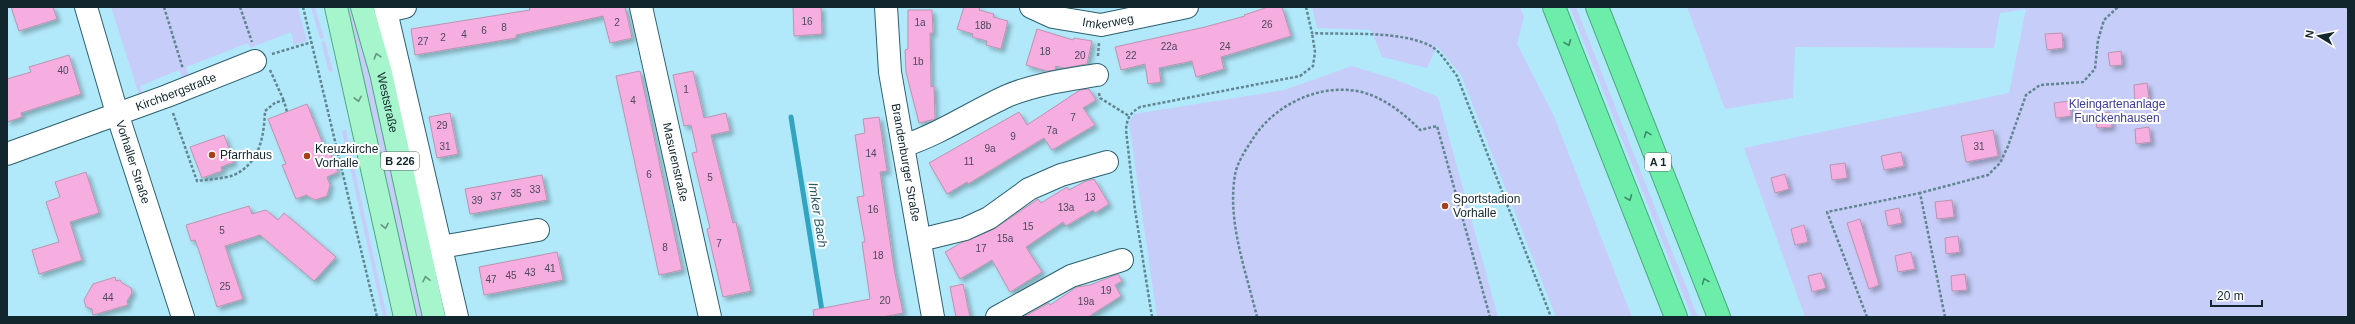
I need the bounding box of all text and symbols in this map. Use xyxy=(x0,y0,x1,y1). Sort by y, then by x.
street label: Imkerweg xyxy=(1081,11,1135,32)
house number: 16 xyxy=(801,16,813,27)
north arrow xyxy=(2299,16,2339,56)
house number: 2 xyxy=(614,17,620,28)
house number: 1a xyxy=(914,17,926,28)
house number: 26 xyxy=(1261,19,1273,30)
house number: 18b xyxy=(975,20,992,31)
house number: 8 xyxy=(501,22,507,33)
house number: 6 xyxy=(481,25,487,36)
house number: 4 xyxy=(461,29,467,40)
text: N xyxy=(2303,29,2316,39)
house number: 2 xyxy=(440,32,446,43)
house number: 27 xyxy=(417,36,429,47)
one-way arrow xyxy=(1564,40,1572,47)
house number: 22a xyxy=(1161,41,1178,52)
house number: 24 xyxy=(1219,41,1231,52)
house number: 18 xyxy=(1039,46,1051,57)
house number: 20 xyxy=(1074,50,1086,61)
house number: 22 xyxy=(1125,50,1137,61)
one-way arrow xyxy=(373,53,381,60)
house number: 1b xyxy=(912,56,924,67)
house number: 40 xyxy=(57,65,69,76)
street label: Kirchbergstraße xyxy=(134,70,219,114)
street label: Weststraße xyxy=(374,71,401,134)
house number: 1 xyxy=(683,84,689,95)
house number: 4 xyxy=(630,95,636,106)
one-way arrow xyxy=(353,96,361,103)
park label: Kleingartenanlage Funckenhausen xyxy=(2069,97,2166,125)
street label: Brandenburger Straße xyxy=(889,102,923,223)
house number: 7 xyxy=(1070,112,1076,123)
street label: Vorhaller Straße xyxy=(113,119,153,206)
house number: 29 xyxy=(436,120,448,131)
street label: Masurenstraße xyxy=(660,121,691,203)
house number: 7a xyxy=(1046,125,1058,136)
one-way arrow xyxy=(1644,130,1652,138)
house number: 9 xyxy=(1010,131,1016,142)
house number: 31 xyxy=(439,141,451,152)
house number: 31 xyxy=(1973,141,1985,152)
place label: Kreuzkirche Vorhalle xyxy=(315,142,379,170)
house number: 9a xyxy=(984,143,996,154)
place label: Pfarrhaus xyxy=(220,148,272,162)
house number: 14 xyxy=(865,148,877,159)
marker: Pfarrhaus xyxy=(207,150,217,160)
marker: Kreuzkirche Vorhalle xyxy=(302,151,312,161)
road number: B 226 xyxy=(381,152,419,170)
road number: A 1 xyxy=(1645,153,1671,171)
house number: 11 xyxy=(964,156,975,167)
house number: 6 xyxy=(646,169,652,180)
house number: 5 xyxy=(707,172,713,183)
water label: Imker Bach xyxy=(805,181,831,249)
house number: 33 xyxy=(529,184,541,195)
house number: 35 xyxy=(510,188,522,199)
house number: 37 xyxy=(490,191,502,202)
house number: 13 xyxy=(1084,192,1096,203)
place label: Sportstadion Vorhalle xyxy=(1453,192,1520,220)
one-way arrow xyxy=(1625,194,1633,201)
house number: 39 xyxy=(471,195,483,206)
marker: Sportstadion Vorhalle xyxy=(1440,201,1450,211)
house number: 13a xyxy=(1058,202,1075,213)
house number: 16 xyxy=(867,204,879,215)
house number: 15 xyxy=(1022,221,1034,232)
one-way arrow xyxy=(381,223,389,230)
house number: 5 xyxy=(219,225,225,236)
house number: 15a xyxy=(997,233,1014,244)
house number: 7 xyxy=(716,238,722,249)
house number: 8 xyxy=(662,242,668,253)
house number: 17 xyxy=(975,243,987,254)
house number: 18 xyxy=(872,250,884,261)
house number: 41 xyxy=(544,263,556,274)
house number: 43 xyxy=(524,267,536,278)
house number: 45 xyxy=(505,270,517,281)
house number: 47 xyxy=(485,274,497,285)
one-way arrow xyxy=(422,276,430,282)
one-way arrow xyxy=(1701,277,1709,284)
house number: 25 xyxy=(219,281,231,292)
scale bar xyxy=(2211,282,2262,308)
house number: 19 xyxy=(1100,285,1112,296)
text: 20 m xyxy=(2217,289,2244,303)
house number: 44 xyxy=(102,292,114,303)
house number: 20 xyxy=(879,295,891,306)
house number: 19a xyxy=(1078,296,1095,307)

